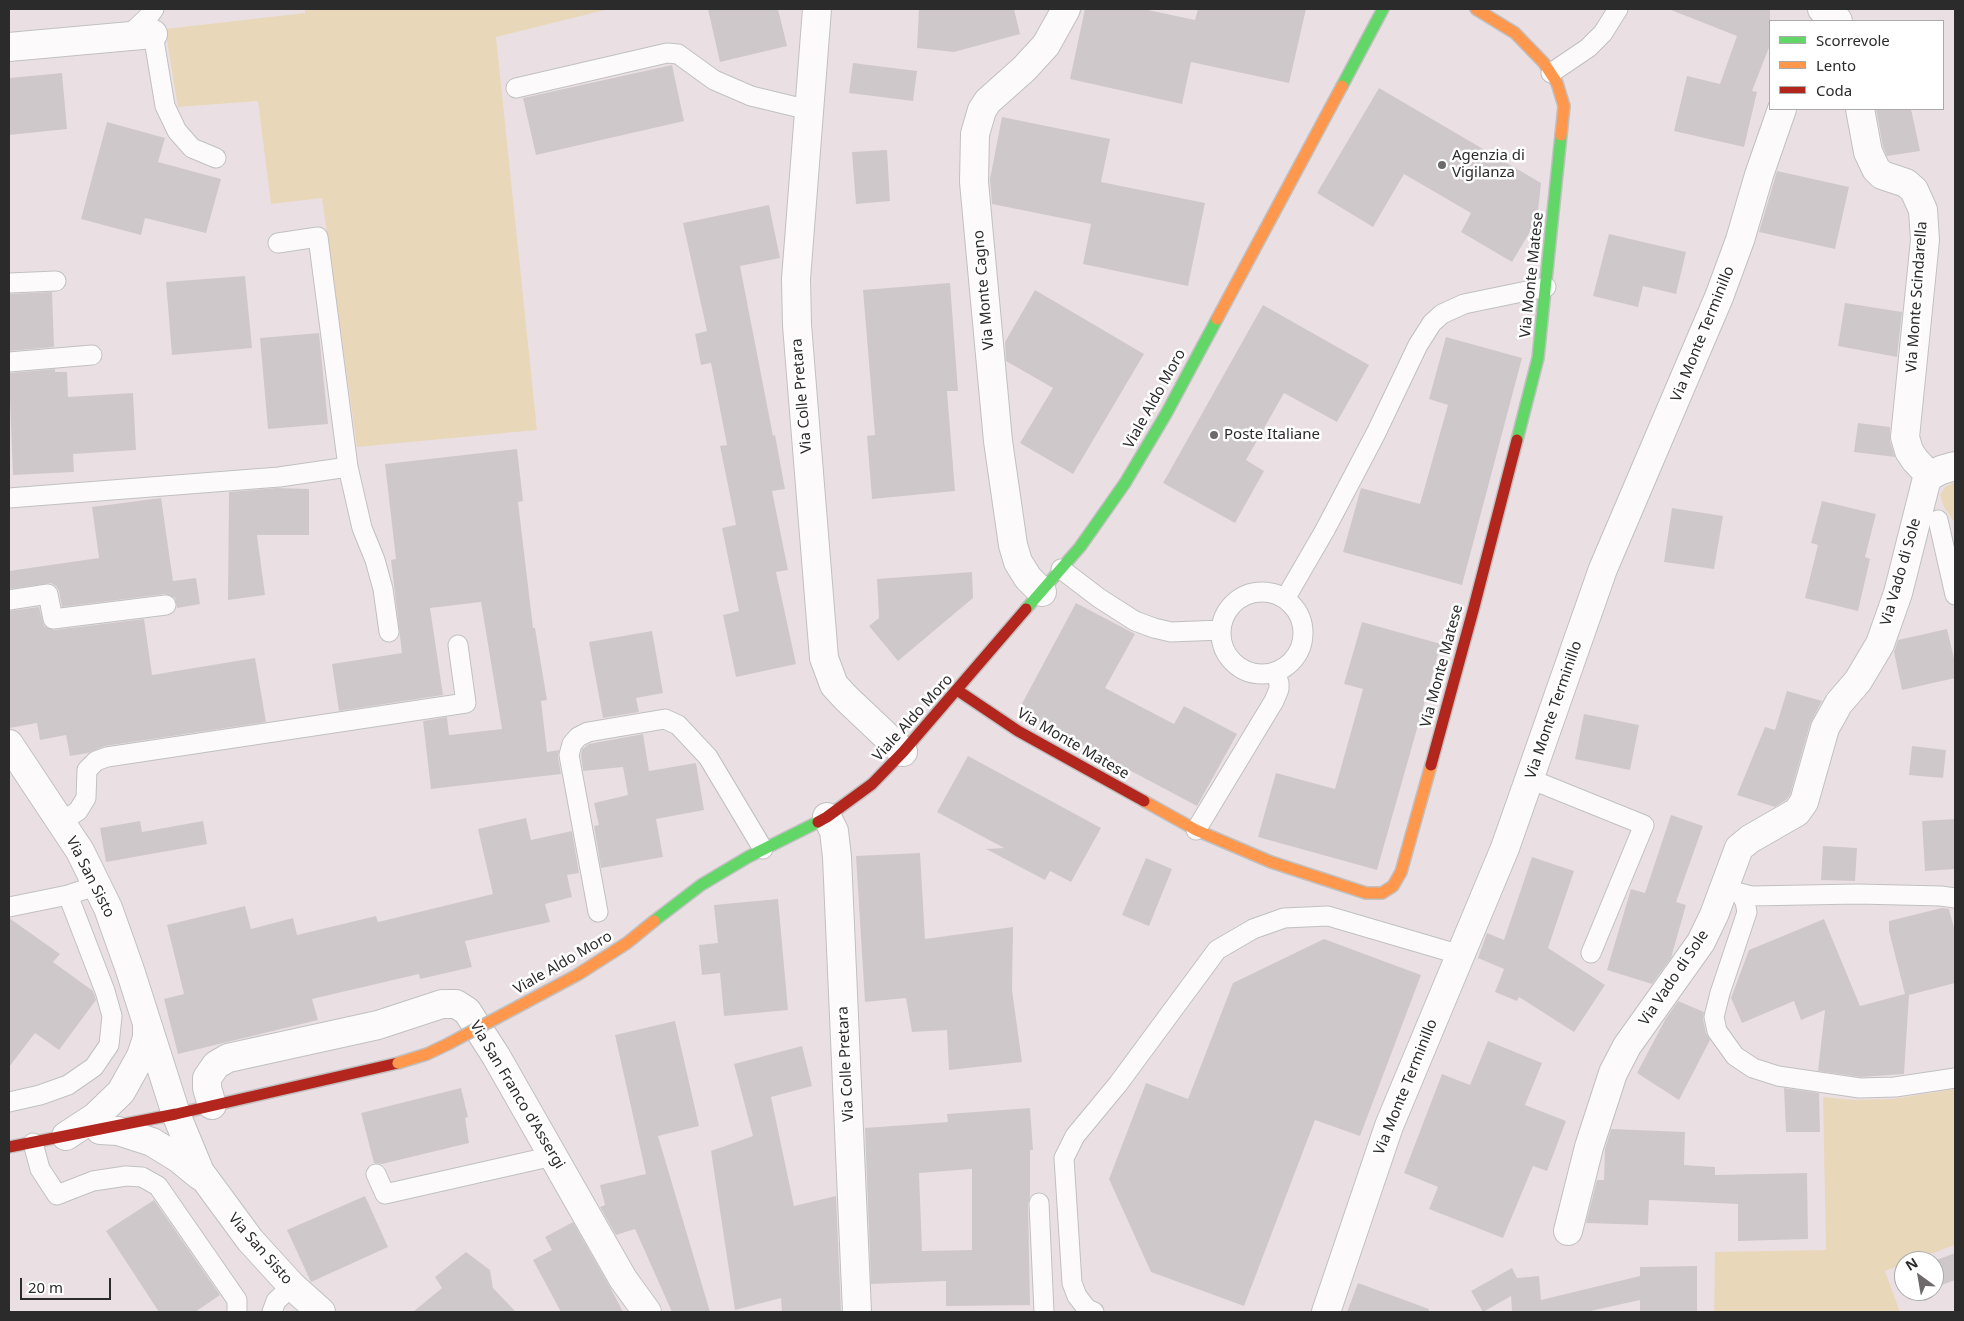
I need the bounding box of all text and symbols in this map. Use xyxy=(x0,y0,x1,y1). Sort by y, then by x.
legend xyxy=(1769,20,1944,110)
text: Scorrevole xyxy=(1816,30,1890,50)
text: Lento xyxy=(1816,55,1856,75)
text: Coda xyxy=(1816,80,1852,100)
place label: Agenzia di Vigilanza xyxy=(1452,147,1525,182)
marker: Agenzia di Vigilanza xyxy=(1436,159,1448,171)
street label: Via Monte Matese xyxy=(1516,211,1548,339)
street label: Via Monte Scindarella xyxy=(1903,221,1931,373)
street label: Via Monte Cagno xyxy=(970,229,998,351)
street label: Via Monte Terminillo xyxy=(1668,264,1738,404)
street label: Via Colle Pretara xyxy=(788,338,816,454)
street label: Viale Aldo Moro xyxy=(1120,346,1190,452)
place label: Poste Italiane xyxy=(1224,426,1320,444)
marker: Poste Italiane xyxy=(1208,429,1220,441)
street label: Via Vado di Sole xyxy=(1877,516,1925,628)
street label: Via Monte Matese xyxy=(1417,603,1467,729)
street label: Via Monte Terminillo xyxy=(1522,639,1586,781)
street label: Viale Aldo Moro xyxy=(869,671,957,765)
street label: Via Monte Matese xyxy=(1014,705,1132,783)
street label: Via San Sisto xyxy=(62,833,118,921)
street label: Via Vado di Sole xyxy=(1635,927,1713,1029)
street label: Viale Aldo Moro xyxy=(511,928,615,998)
street label: Via Colle Pretara xyxy=(834,1006,858,1122)
street label: Via Monte Terminillo xyxy=(1371,1017,1441,1157)
street label: Via San Franco d'Assergi xyxy=(466,1018,568,1172)
street label: Via San Sisto xyxy=(224,1210,296,1288)
north arrow xyxy=(1894,1251,1944,1301)
text: N xyxy=(1901,1253,1921,1275)
scale bar xyxy=(22,1268,114,1300)
text: 20 m xyxy=(28,1277,63,1297)

